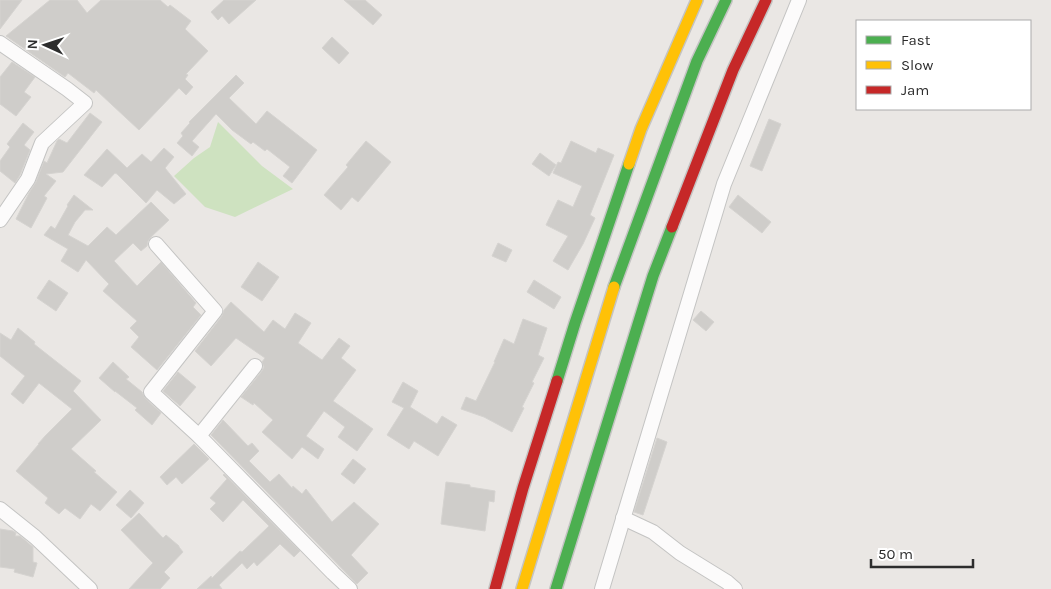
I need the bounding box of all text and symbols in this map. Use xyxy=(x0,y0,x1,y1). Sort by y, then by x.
north arrow xyxy=(20,20,70,70)
legend xyxy=(856,20,1031,110)
text: Fast xyxy=(901,31,931,49)
text: N xyxy=(24,39,41,50)
text: Slow xyxy=(901,56,933,74)
text: Jam xyxy=(901,81,929,99)
scale bar xyxy=(871,536,974,568)
text: 50 m xyxy=(878,545,913,563)

